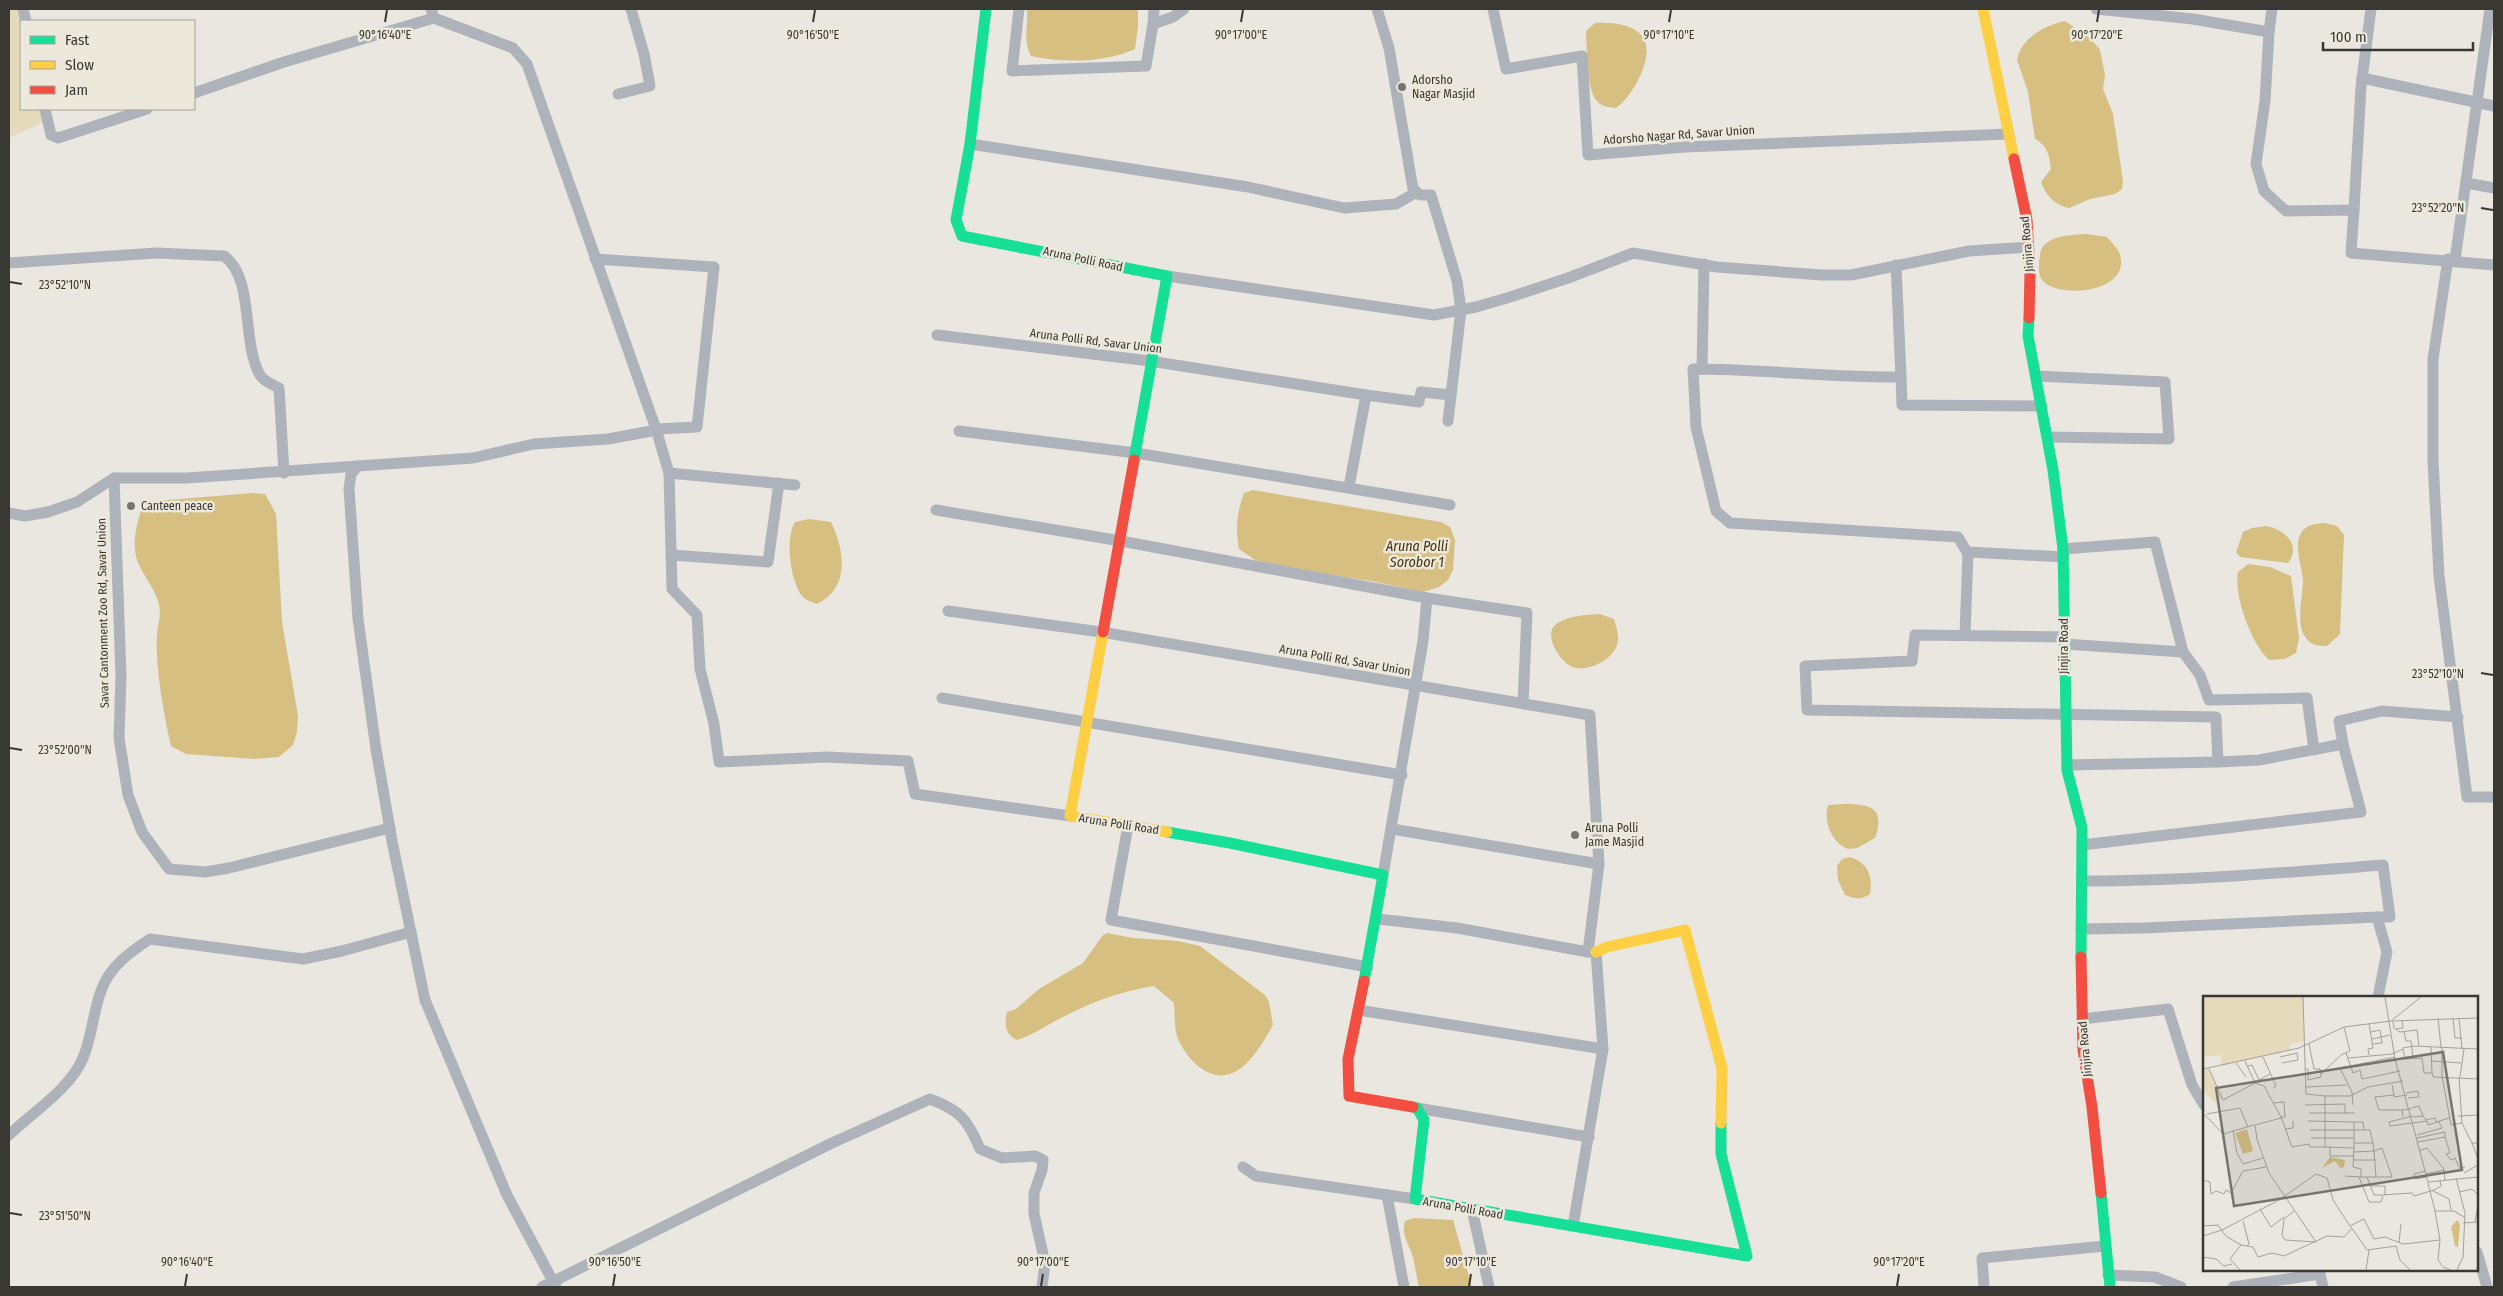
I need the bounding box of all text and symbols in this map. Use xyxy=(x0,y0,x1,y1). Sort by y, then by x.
legend xyxy=(20,20,195,110)
scale bar xyxy=(2323,20,2473,52)
text: 90°16'40"E xyxy=(359,28,411,42)
text: 90°16'50"E xyxy=(787,28,840,42)
text: 90°17'00"E xyxy=(1215,28,1267,42)
text: 90°17'10"E xyxy=(1644,28,1695,42)
text: 90°17'20"E xyxy=(2071,28,2123,42)
text: 100 m xyxy=(2330,28,2367,46)
text: Fast xyxy=(65,31,89,49)
text: Slow xyxy=(65,56,94,74)
place label: Adorsho Nagar Masjid xyxy=(1412,73,1475,101)
text: Jam xyxy=(65,81,88,99)
marker: Adorsho Nagar Masjid xyxy=(1396,81,1408,93)
street label: Adorsho Nagar Rd, Savar Union xyxy=(1603,123,1755,147)
text: 23°52'20"N xyxy=(2412,201,2464,215)
street label: Jinjira Road xyxy=(2018,215,2036,273)
street label: Aruna Polli Road xyxy=(1042,244,1124,274)
text: 23°52'10"N xyxy=(39,278,91,292)
street label: Aruna Polli Rd, Savar Union xyxy=(1029,326,1163,356)
place label: Canteen peace xyxy=(141,499,213,513)
marker: Canteen peace xyxy=(125,500,137,512)
street label: Savar Cantonment Zoo Rd, Savar Union xyxy=(94,518,112,708)
water label: Aruna Polli Sorobor 1 xyxy=(1385,538,1449,571)
street label: Jinjira Road xyxy=(2057,618,2071,674)
street label: Aruna Polli Rd, Savar Union xyxy=(1278,642,1412,678)
text: 23°52'10"N xyxy=(2412,667,2464,681)
text: 23°52'00"N xyxy=(38,743,92,757)
street label: Aruna Polli Road xyxy=(1078,811,1160,837)
place label: Aruna Polli Jame Masjid xyxy=(1585,821,1644,849)
marker: Aruna Polli Jame Masjid xyxy=(1569,829,1581,841)
inset map xyxy=(2203,996,2478,1271)
street label: Jinjira Road xyxy=(2076,1020,2094,1078)
street label: Aruna Polli Road xyxy=(1422,1194,1504,1222)
text: 23°51'50"N xyxy=(39,1209,91,1223)
text: 90°16'40"E xyxy=(161,1255,213,1269)
text: 90°16'50"E xyxy=(589,1255,642,1269)
text: 90°17'00"E xyxy=(1017,1255,1069,1269)
text: 90°17'10"E xyxy=(1446,1255,1497,1269)
text: 90°17'20"E xyxy=(1873,1255,1925,1269)

